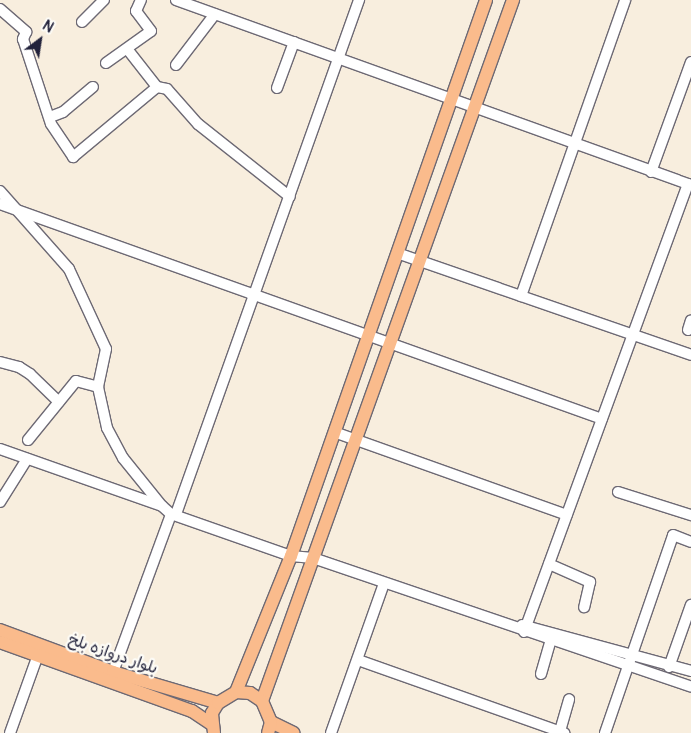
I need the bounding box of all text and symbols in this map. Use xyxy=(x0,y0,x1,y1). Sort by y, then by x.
north arrow xyxy=(15,15,65,65)
text: N xyxy=(40,17,56,36)
street label: بلوار دروازه بلخ xyxy=(66,630,160,678)

